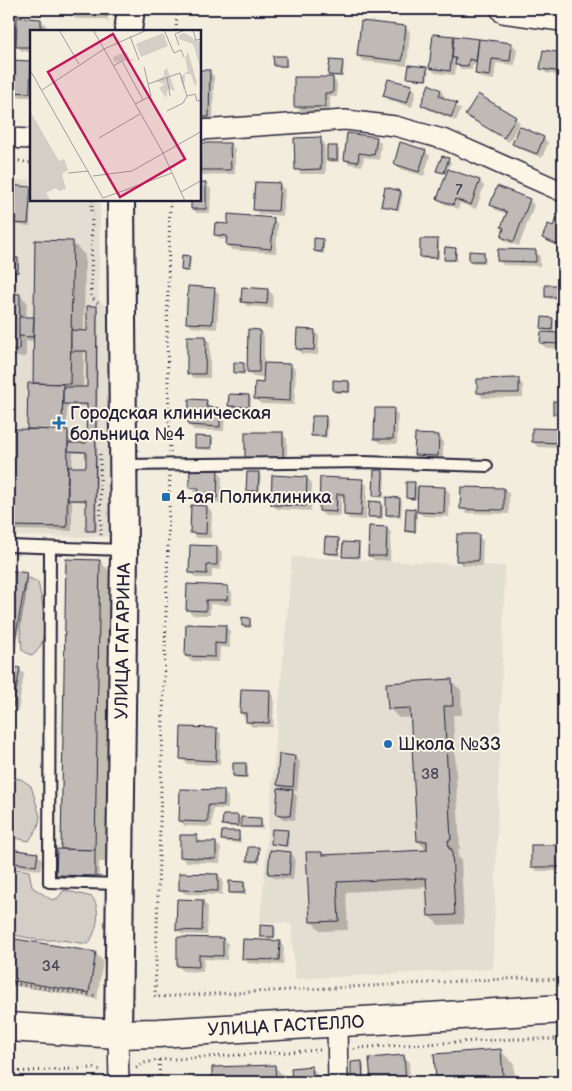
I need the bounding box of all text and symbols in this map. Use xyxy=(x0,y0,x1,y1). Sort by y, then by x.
inset map xyxy=(30,30,201,201)
house number: 7 xyxy=(455,181,463,200)
place label: Городская клиническая больница №4 xyxy=(70,403,271,445)
marker: Городская клиническая больница №4 xyxy=(52,416,66,430)
place label: 4-ая Поликлиника xyxy=(176,487,332,508)
marker: 4-ая Поликлиника xyxy=(160,491,172,503)
street label: УЛИЦА ГАГАРИНА xyxy=(111,562,135,720)
place label: Школа №33 xyxy=(398,734,501,755)
marker: Школа №33 xyxy=(382,738,394,750)
house number: 38 xyxy=(421,765,439,784)
house number: 34 xyxy=(42,957,60,976)
street label: УЛИЦА ГАСТЕЛЛО xyxy=(207,1011,365,1041)

